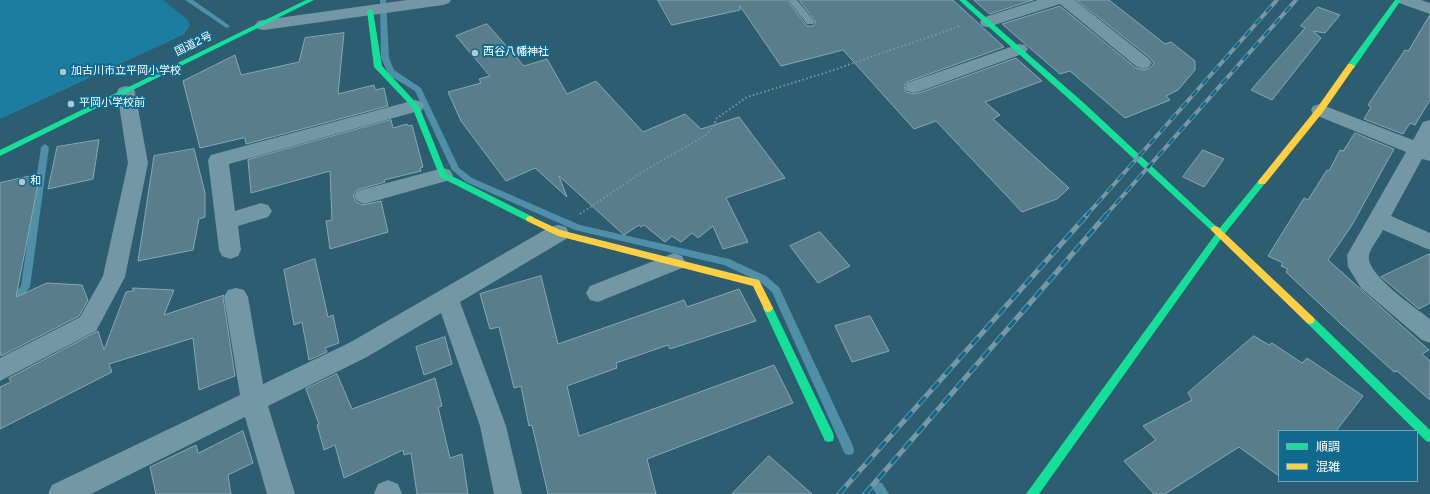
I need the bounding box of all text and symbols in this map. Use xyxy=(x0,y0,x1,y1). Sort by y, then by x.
street label: 国道2号 xyxy=(173,30,215,60)
place label: 西谷八幡神社 xyxy=(483,46,549,60)
marker: 西谷八幡神社 xyxy=(470,48,480,58)
place label: 加古川市立平岡小学校 xyxy=(71,65,181,79)
marker: 加古川市立平岡小学校 xyxy=(58,67,68,77)
place label: 平岡小学校前 xyxy=(79,97,145,111)
marker: 平岡小学校前 xyxy=(66,99,76,109)
place label: 和 xyxy=(30,175,41,189)
marker: 和 xyxy=(17,177,27,187)
legend xyxy=(1278,430,1418,482)
text: 順調 xyxy=(1316,440,1340,456)
text: 混雑 xyxy=(1316,460,1340,476)

